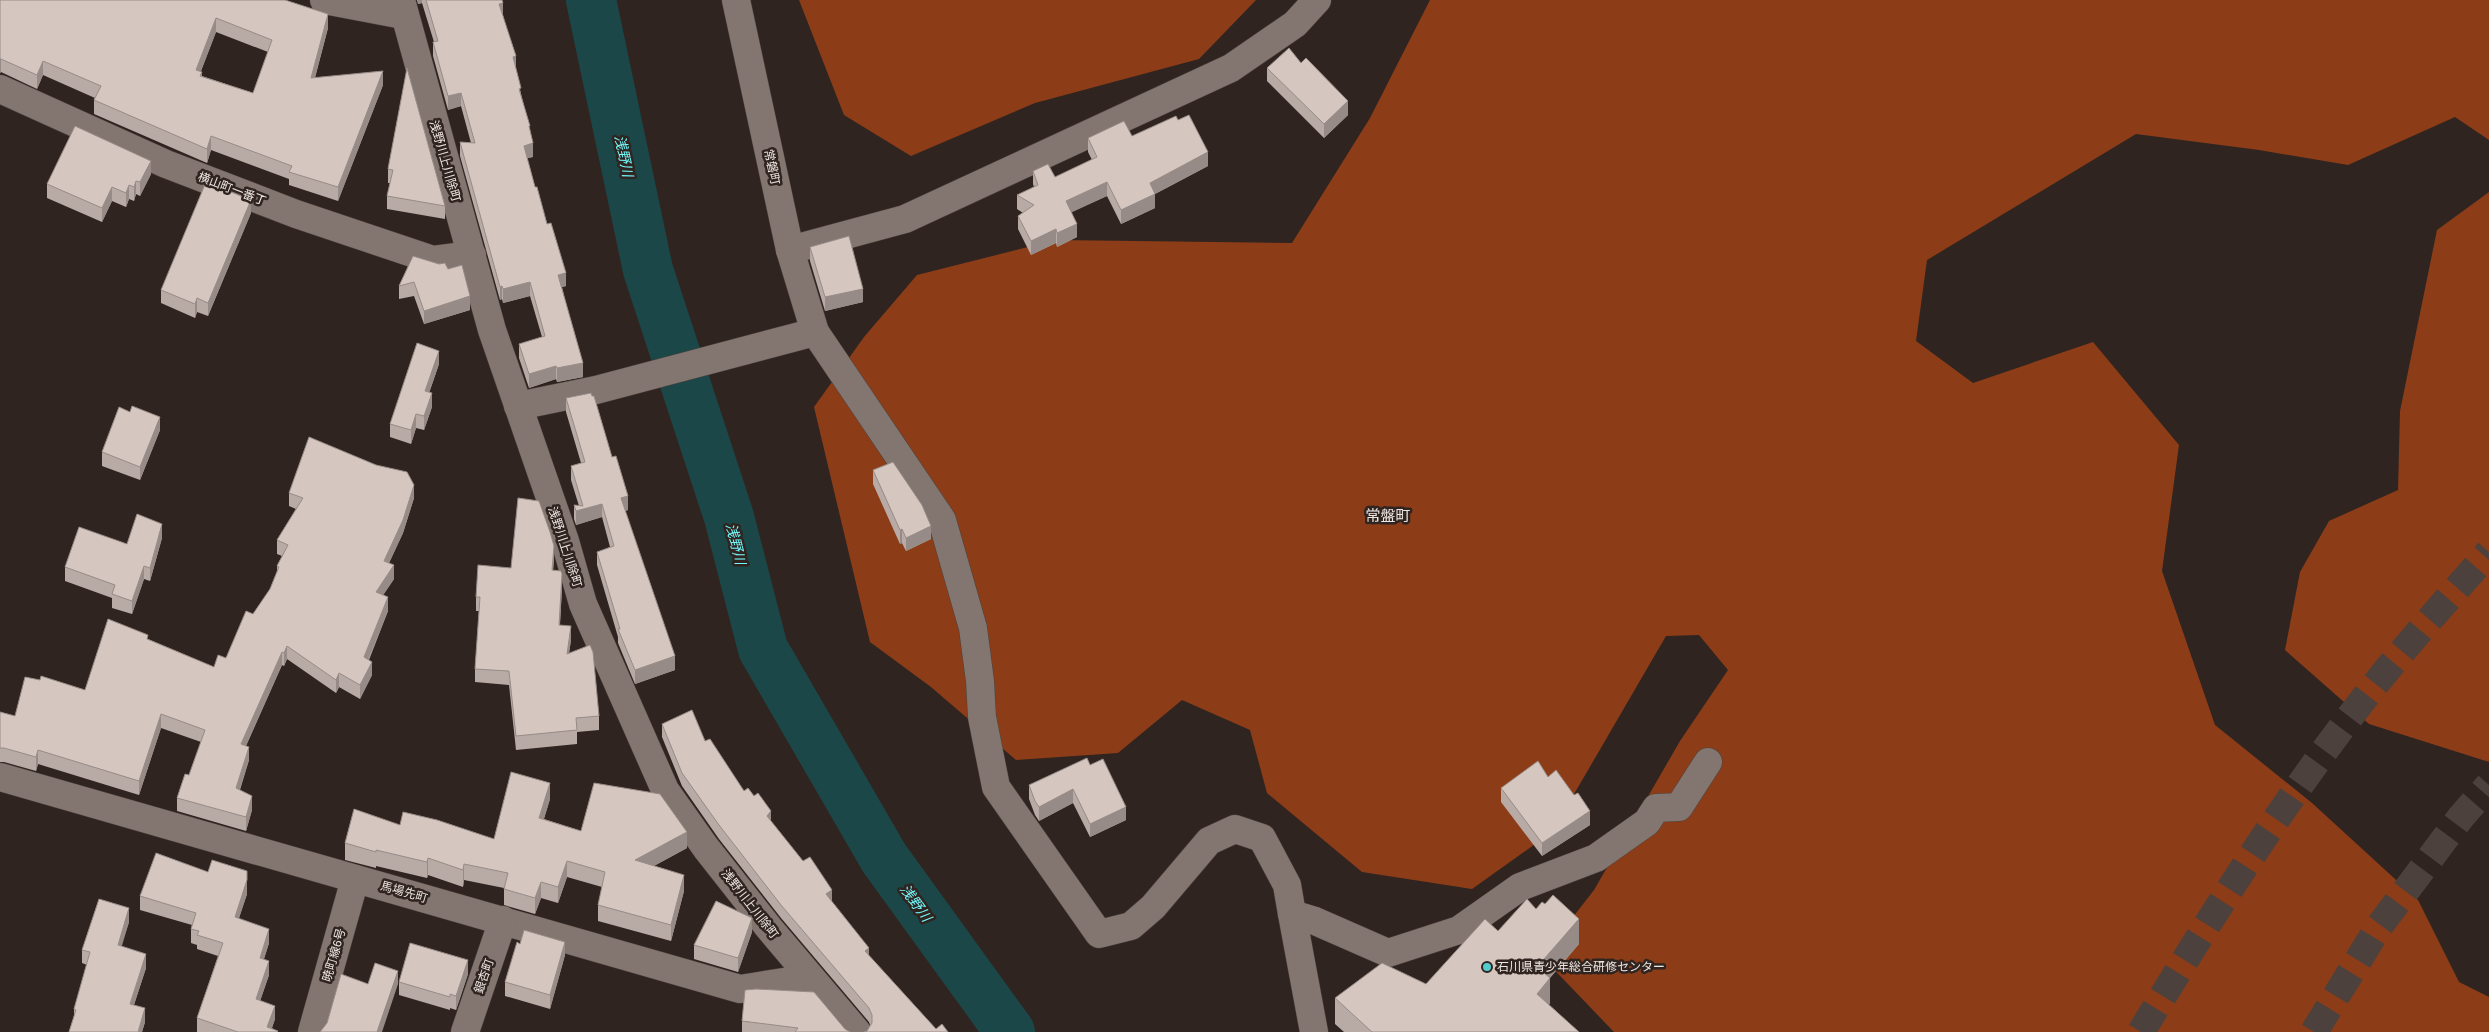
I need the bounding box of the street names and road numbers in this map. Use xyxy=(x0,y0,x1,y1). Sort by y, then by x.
street label: 浅野川上川除町 xyxy=(427,119,463,203)
street label: 常磐町 xyxy=(761,148,783,186)
street label: 横山町一番丁 xyxy=(196,170,268,208)
street label: 浅野川上川除町 xyxy=(545,505,585,589)
street label: 浅野川上川除町 xyxy=(719,867,781,941)
street label: 馬場先町 xyxy=(379,879,429,905)
street label: 暁町線6号 xyxy=(320,927,348,983)
street label: 銀杏町 xyxy=(472,957,496,995)

